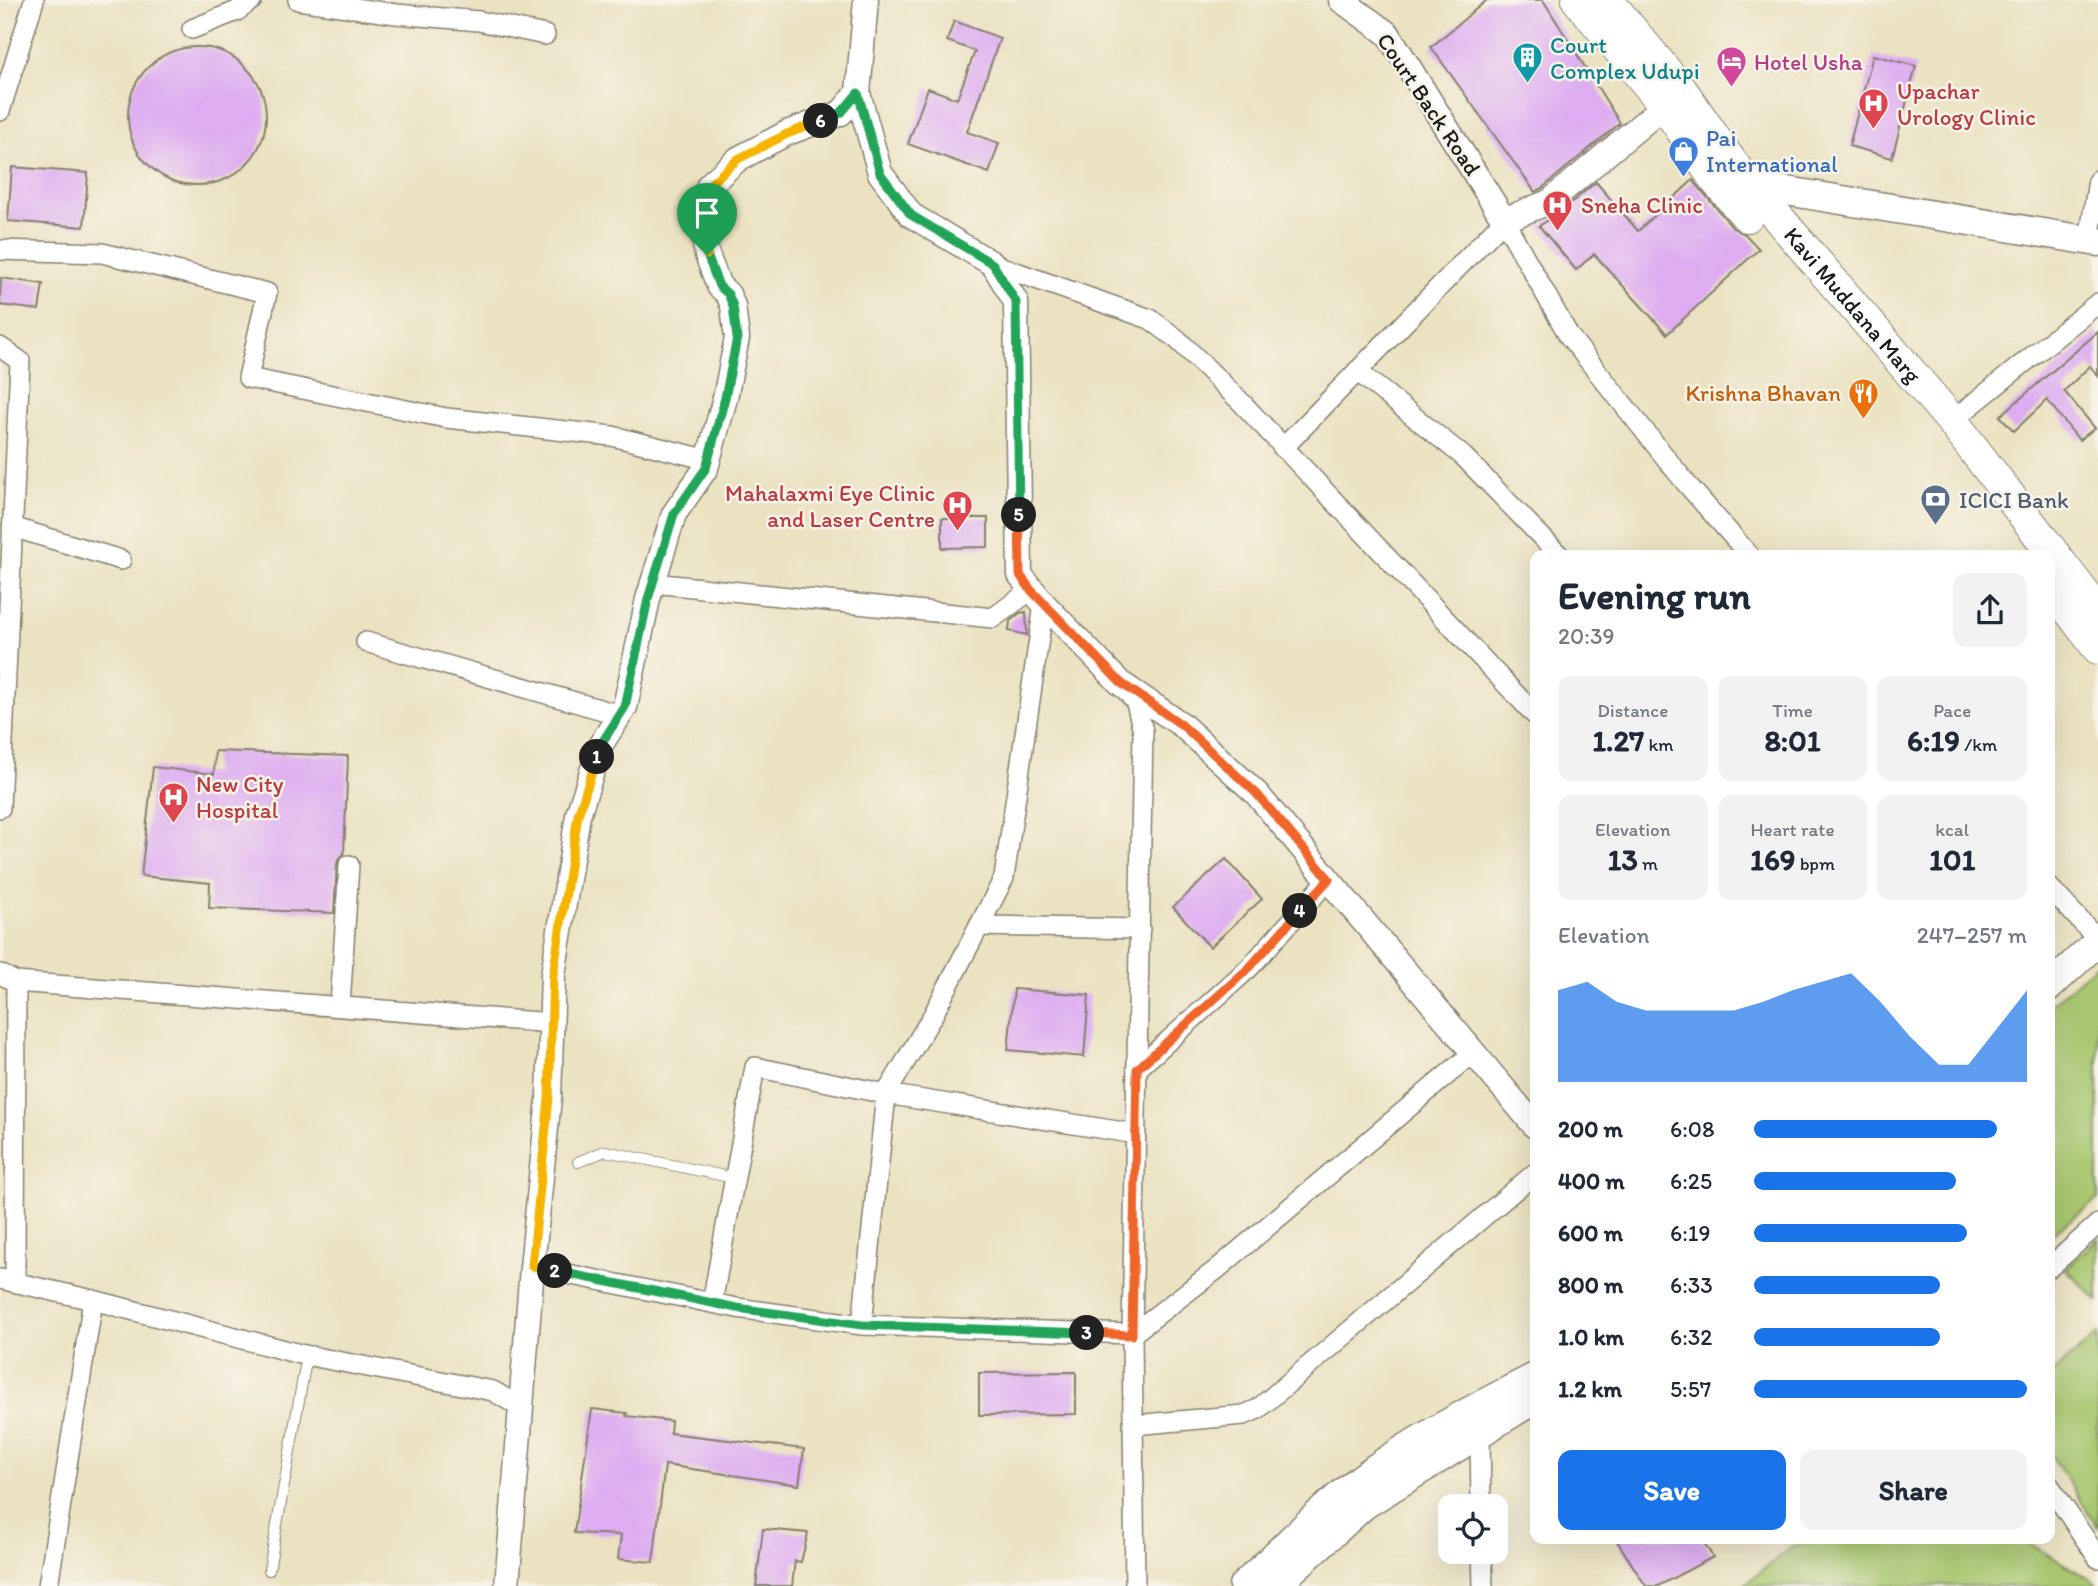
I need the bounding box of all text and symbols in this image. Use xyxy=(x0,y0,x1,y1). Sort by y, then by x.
street label: Court Back Road xyxy=(1371,27,1487,181)
place label: Court Complex Udupi xyxy=(1550,31,1700,85)
building icon: Court Complex Udupi xyxy=(1510,41,1544,85)
hotel icon: Hotel Usha xyxy=(1714,45,1748,89)
place label: Hotel Usha xyxy=(1754,48,1863,76)
place label: Upachar Urology Clinic xyxy=(1897,77,2036,131)
hospital icon: Upachar Urology Clinic xyxy=(1857,87,1891,131)
pin: 6 xyxy=(804,104,838,138)
text: 6 xyxy=(815,109,826,132)
place label: Pai International xyxy=(1706,124,1838,178)
shop icon: Pai International xyxy=(1666,134,1700,178)
pin xyxy=(677,183,737,255)
hospital icon: Sneha Clinic xyxy=(1541,188,1575,232)
place label: Sneha Clinic xyxy=(1581,191,1703,219)
icon: arrive xyxy=(688,194,726,232)
street label: Kavi Muddana Marg xyxy=(1778,221,1927,389)
restaurant icon: Krishna Bhavan xyxy=(1847,376,1881,420)
place label: Krishna Bhavan xyxy=(1685,379,1841,407)
place label: Mahalaxmi Eye Clinic and Laser Centre xyxy=(725,479,935,533)
bank icon: ICICI Bank xyxy=(1919,483,1953,527)
place label: ICICI Bank xyxy=(1959,486,2069,514)
hospital icon: Mahalaxmi Eye Clinic and Laser Centre xyxy=(941,489,975,533)
pin: 5 xyxy=(1002,498,1036,532)
text: 5 xyxy=(1014,503,1023,526)
text: Evening run xyxy=(1558,573,1751,619)
button: share xyxy=(1953,573,2027,647)
text: 20:39 xyxy=(1558,622,1614,650)
text: Distance xyxy=(1597,699,1668,722)
text: Time xyxy=(1772,699,1813,722)
text: Pace xyxy=(1933,699,1971,722)
text: 1.27 xyxy=(1592,722,1644,759)
text: 8:01 xyxy=(1764,722,1821,759)
text: 6:19 xyxy=(1907,722,1960,759)
text: km xyxy=(1644,733,1674,756)
text: /km xyxy=(1960,733,1997,756)
pin: 1 xyxy=(580,740,614,774)
text: 1 xyxy=(592,745,601,768)
place label: New City Hospital xyxy=(196,770,284,824)
hospital icon: New City Hospital xyxy=(156,780,190,824)
text: Elevation xyxy=(1595,818,1671,841)
text: Heart rate xyxy=(1750,818,1835,841)
text: kcal xyxy=(1935,818,1969,841)
text: 13 xyxy=(1608,841,1638,878)
text: 169 xyxy=(1750,841,1795,878)
text: 101 xyxy=(1929,841,1975,878)
text: m xyxy=(1638,852,1658,875)
text: bpm xyxy=(1795,852,1835,875)
pin: 4 xyxy=(1282,894,1318,928)
text: 4 xyxy=(1294,899,1305,922)
text: Elevation xyxy=(1558,921,1649,949)
text: 247–257 m xyxy=(1917,921,2027,949)
text: 200 m xyxy=(1558,1115,1623,1143)
text: 6:08 xyxy=(1670,1115,1715,1143)
text: 400 m xyxy=(1558,1167,1625,1195)
text: 6:25 xyxy=(1670,1167,1712,1195)
text: 600 m xyxy=(1558,1219,1623,1247)
text: 6:19 xyxy=(1670,1219,1711,1247)
pin: 2 xyxy=(538,1254,572,1288)
text: 2 xyxy=(550,1259,560,1282)
text: 800 m xyxy=(1558,1271,1623,1299)
text: 6:33 xyxy=(1670,1271,1713,1299)
pin: 3 xyxy=(1070,1316,1104,1350)
text: 3 xyxy=(1081,1321,1092,1344)
text: 1.0 km xyxy=(1558,1323,1624,1351)
text: 6:32 xyxy=(1670,1323,1712,1351)
text: 1.2 km xyxy=(1558,1375,1622,1403)
text: 5:57 xyxy=(1670,1375,1711,1403)
button: Save xyxy=(1558,1450,1786,1530)
button: Share xyxy=(1800,1450,2027,1530)
map controls xyxy=(1438,1494,1508,1564)
button: locate xyxy=(1438,1494,1508,1564)

